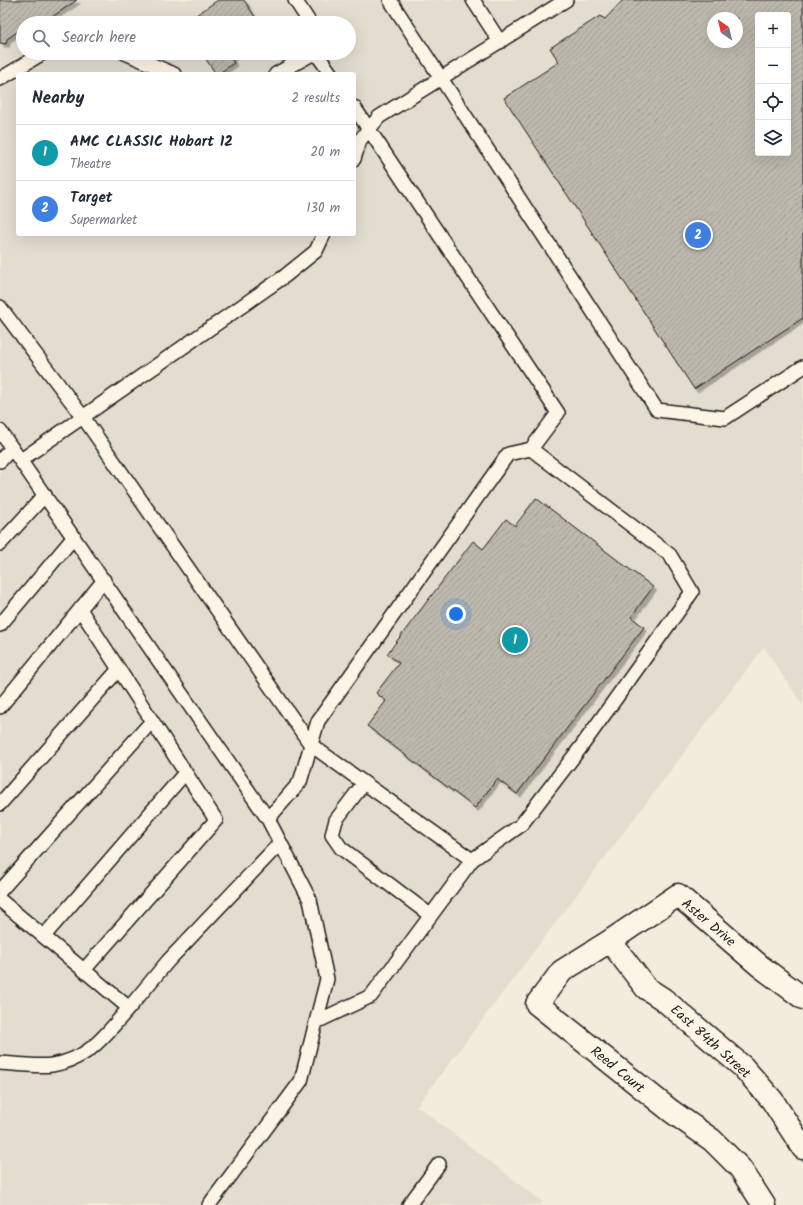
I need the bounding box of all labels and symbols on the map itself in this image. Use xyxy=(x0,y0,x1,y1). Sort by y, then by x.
north arrow xyxy=(707,12,743,48)
pin: 2 xyxy=(685,220,711,250)
your location xyxy=(446,604,466,624)
pin: 1 xyxy=(502,625,528,655)
street label: Aster Drive xyxy=(676,893,741,953)
street label: East 84th Street xyxy=(665,999,756,1084)
street label: Reed Court xyxy=(585,1041,650,1099)

